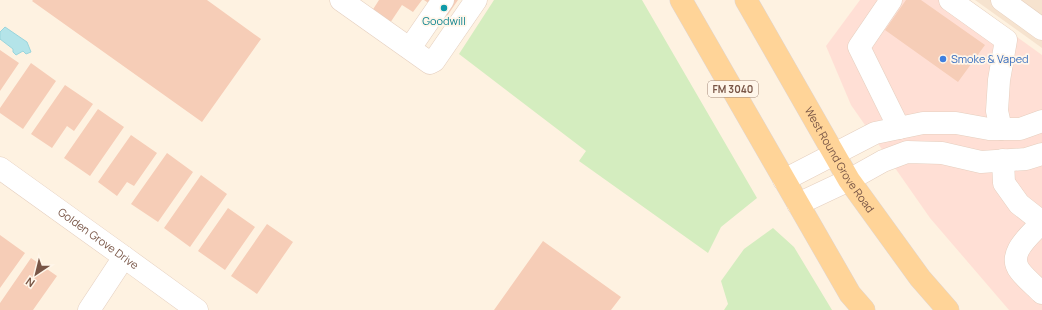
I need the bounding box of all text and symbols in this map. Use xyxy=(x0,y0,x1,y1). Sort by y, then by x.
marker: Goodwill xyxy=(439,3,449,13)
place label: Goodwill xyxy=(422,13,466,28)
place label: Smoke & Vaped xyxy=(951,51,1029,66)
marker: Smoke & Vaped xyxy=(938,54,948,64)
road number: FM 3040 xyxy=(708,81,758,97)
street label: West Round Grove Road xyxy=(802,104,878,215)
street label: Golden Grove Drive xyxy=(55,204,142,273)
north arrow xyxy=(16,254,56,294)
text: N xyxy=(22,274,38,291)

